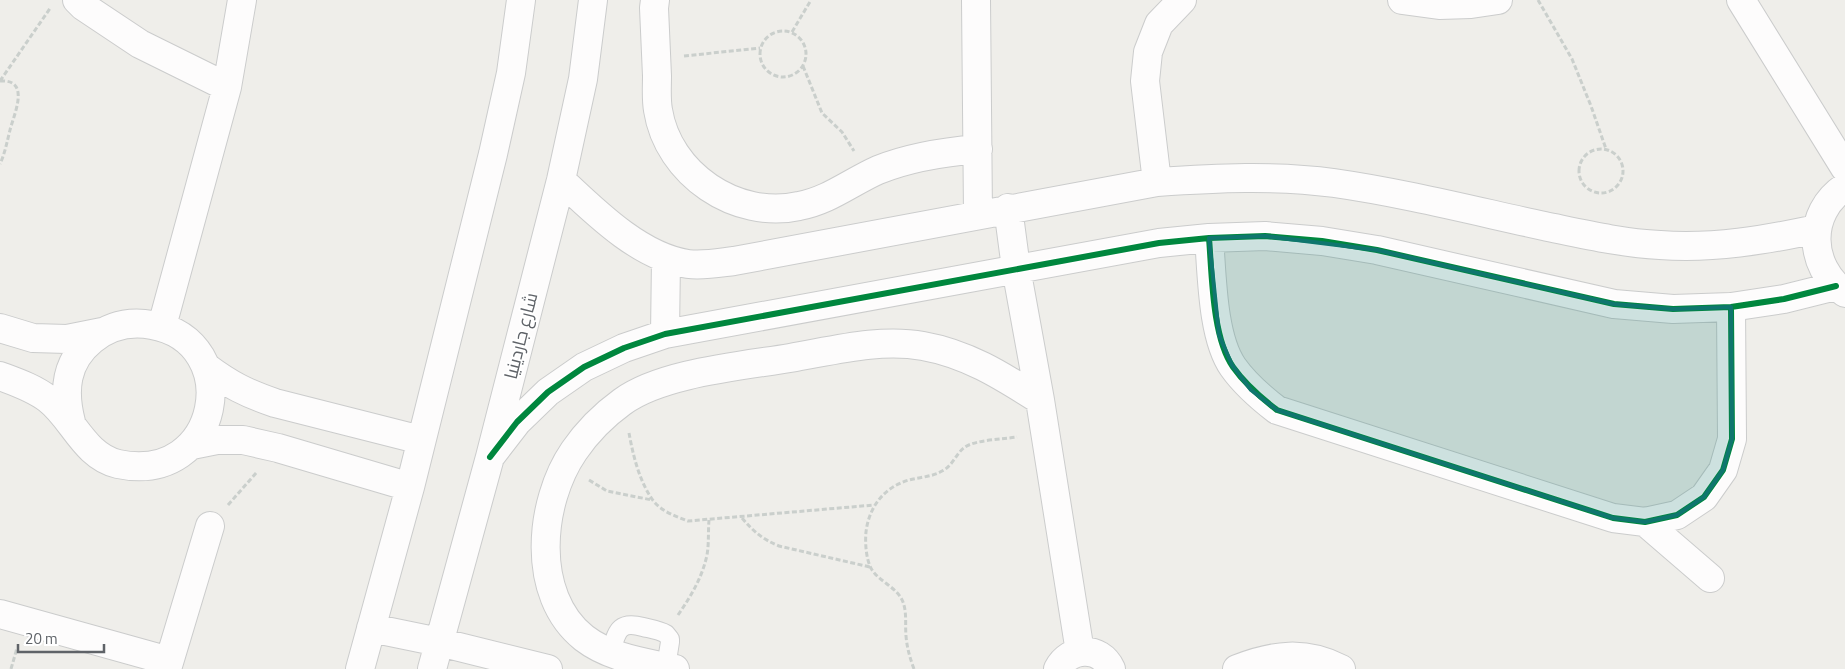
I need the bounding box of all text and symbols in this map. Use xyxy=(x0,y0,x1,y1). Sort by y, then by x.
street label: شارع جاردينيا xyxy=(497,290,544,382)
scale bar xyxy=(18,622,104,654)
text: 20 m xyxy=(25,627,58,650)

